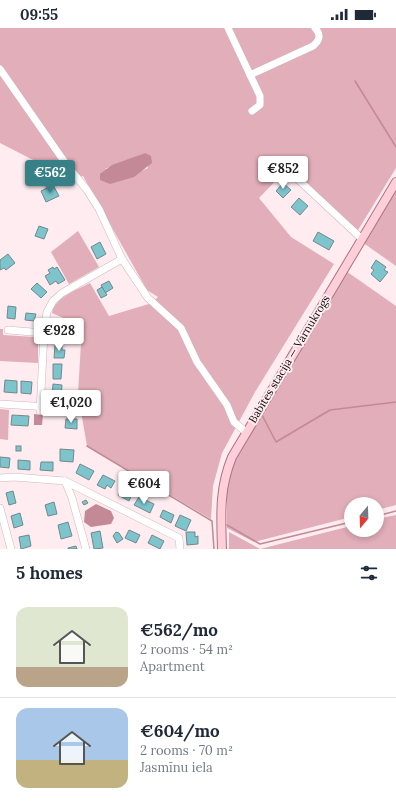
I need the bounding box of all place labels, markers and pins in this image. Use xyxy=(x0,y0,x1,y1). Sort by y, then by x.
pin: €852 xyxy=(259,156,307,190)
pin: €562 xyxy=(26,160,74,194)
pin: €928 xyxy=(35,318,83,352)
pin: €1,020 xyxy=(38,390,104,424)
pin: €604 xyxy=(120,471,168,505)

